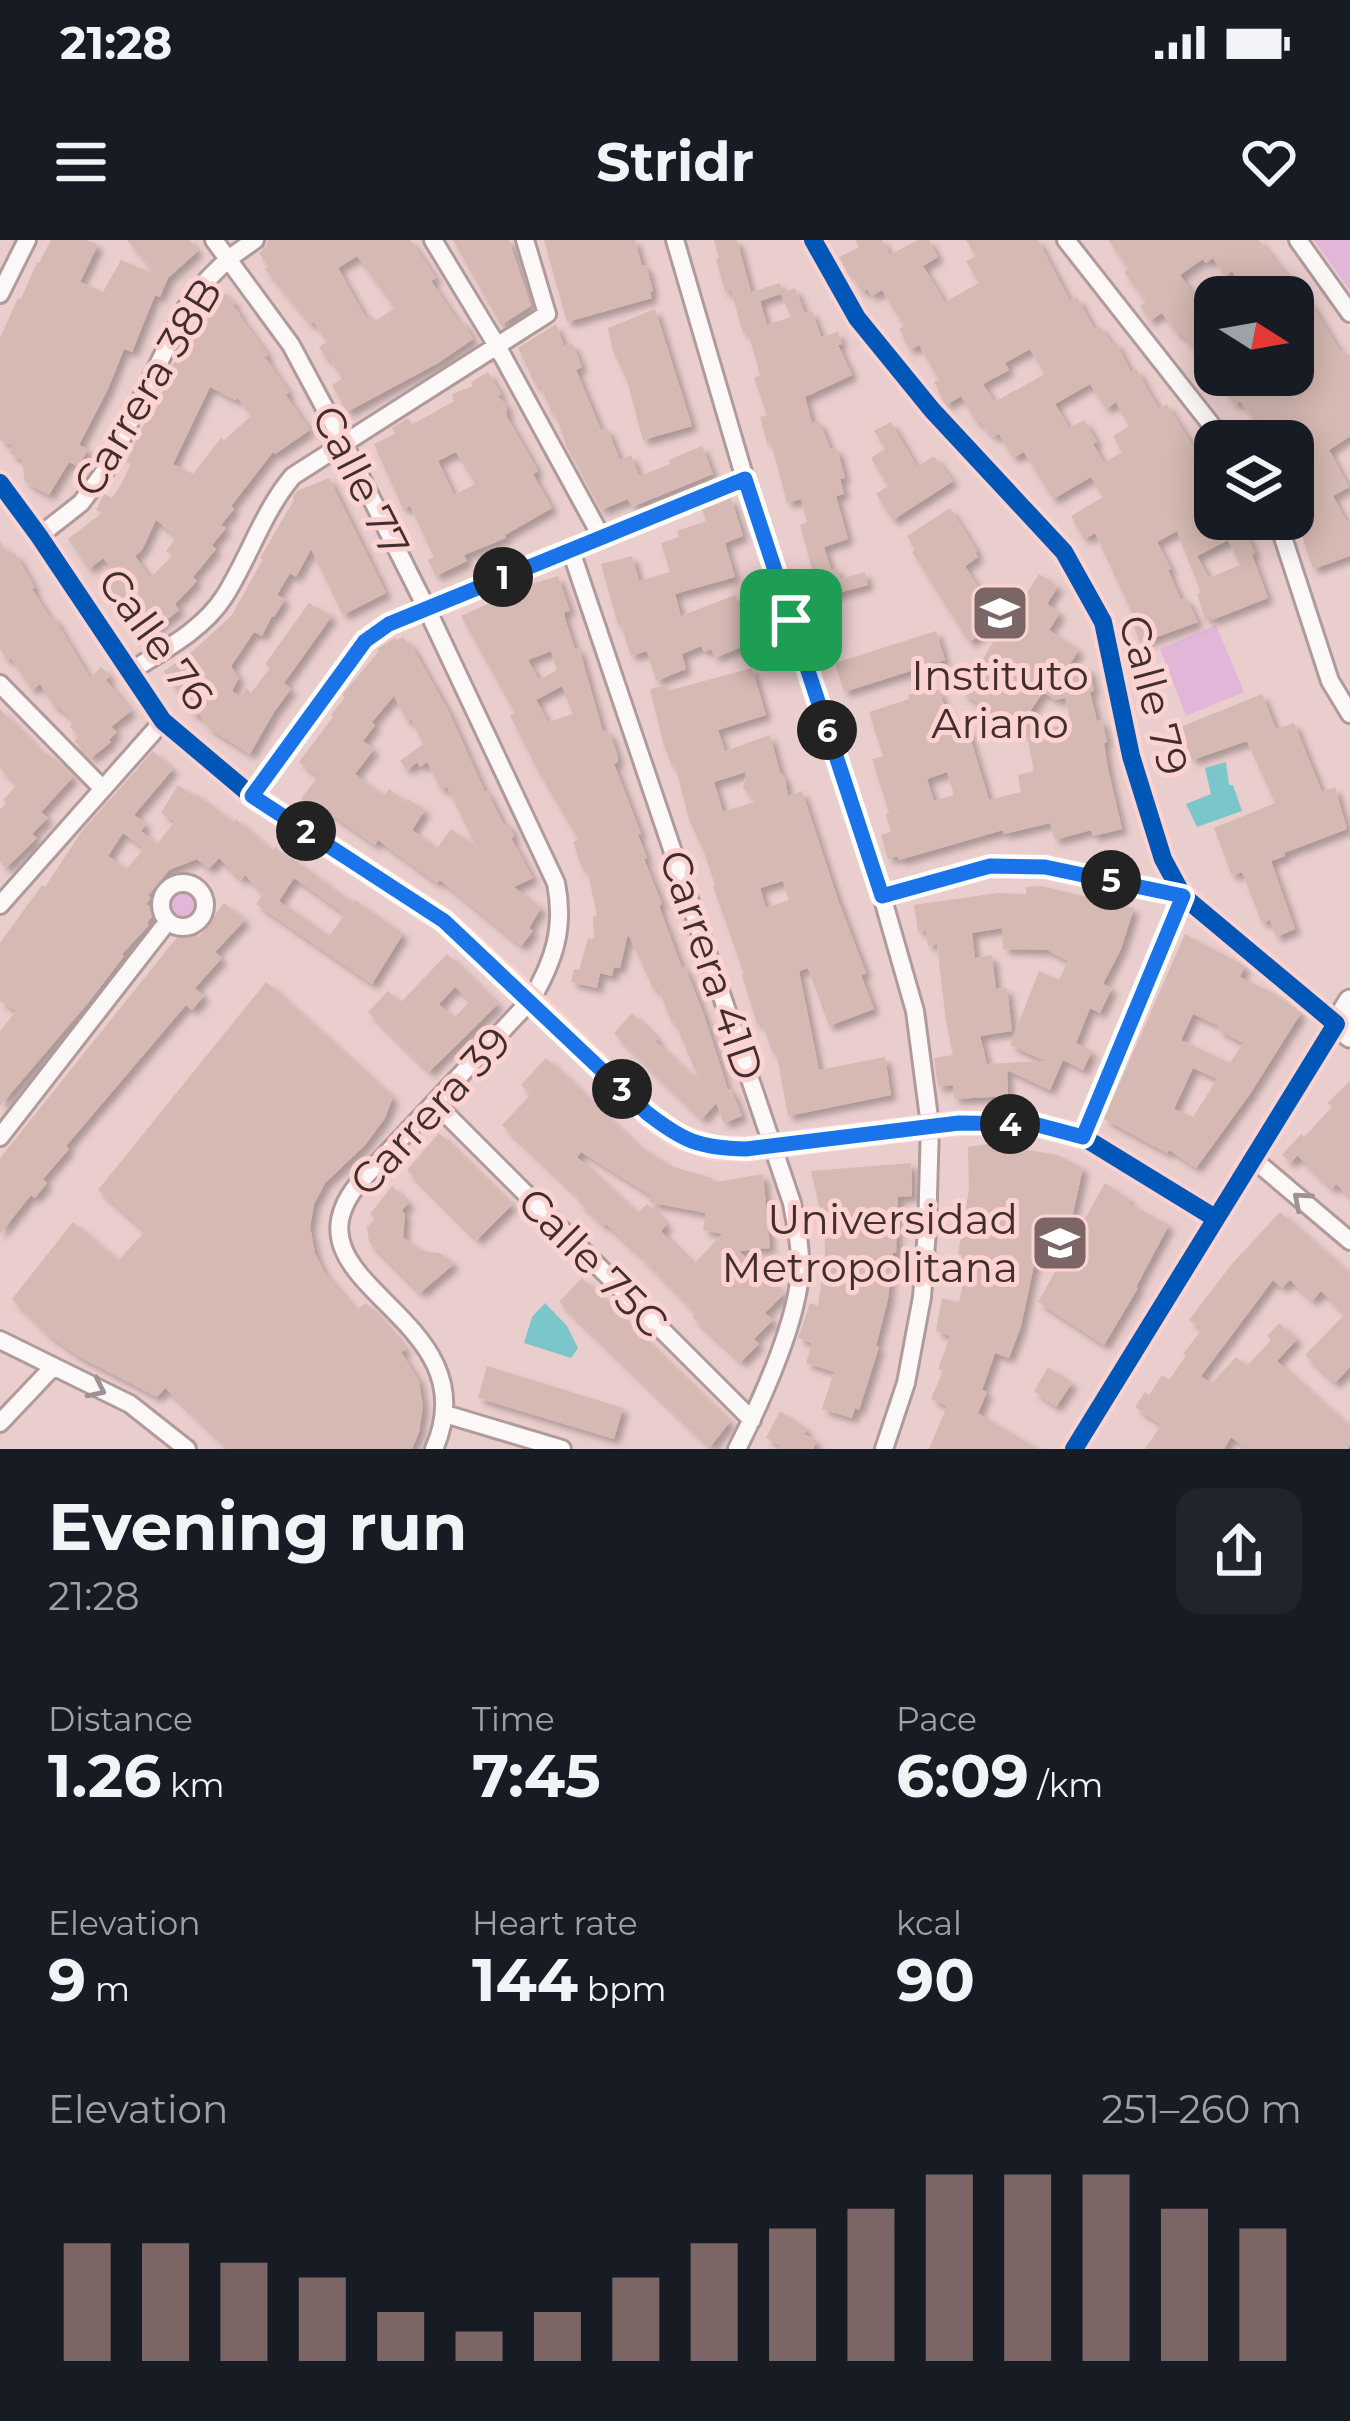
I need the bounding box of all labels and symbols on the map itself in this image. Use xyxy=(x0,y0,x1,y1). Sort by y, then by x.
street label: Carrera 38B xyxy=(61,268,233,506)
north arrow xyxy=(1194,276,1314,396)
street label: Calle 77 xyxy=(301,397,421,565)
pin: 1 xyxy=(473,547,533,607)
street label: Calle 76 xyxy=(87,558,225,720)
pin xyxy=(740,569,842,671)
school or university icon: Instituto Ariano xyxy=(969,582,1031,644)
street label: Calle 79 xyxy=(1108,609,1200,781)
place label: Instituto Ariano xyxy=(911,649,1089,749)
pin: 6 xyxy=(797,700,857,760)
pin: 2 xyxy=(276,801,336,861)
street label: Carrera 41D xyxy=(648,843,776,1087)
pin: 5 xyxy=(1081,850,1141,910)
street label: Carrera 39 xyxy=(338,1016,522,1206)
pin: 3 xyxy=(592,1059,652,1119)
pin: 4 xyxy=(980,1094,1040,1154)
street label: Calle 75C xyxy=(507,1176,679,1348)
one-way arrow xyxy=(1293,1192,1315,1214)
place label: Universidad Metropolitana xyxy=(722,1193,1018,1293)
school or university icon: Universidad Metropolitana xyxy=(1029,1212,1091,1274)
one-way arrow xyxy=(85,1375,106,1398)

